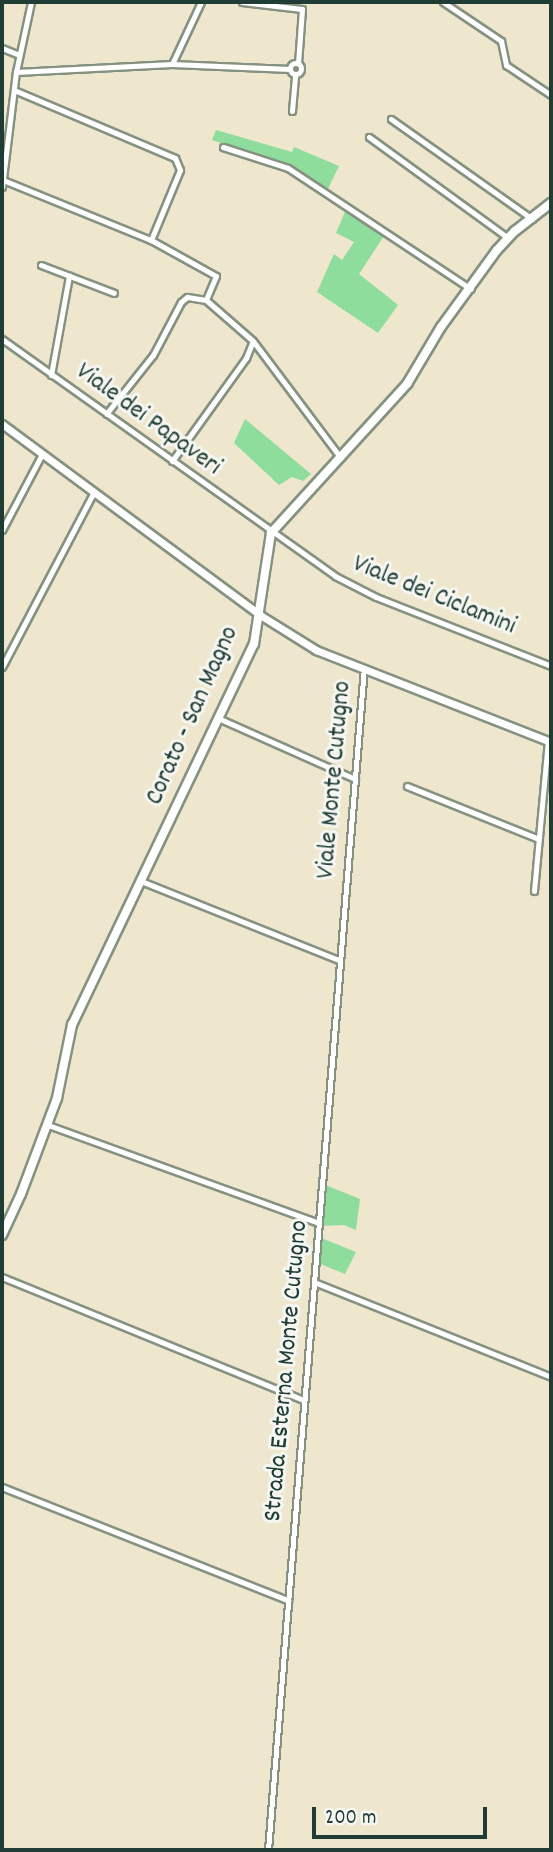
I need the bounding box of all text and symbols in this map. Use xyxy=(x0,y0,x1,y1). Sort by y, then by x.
street label: Viale dei Papaveri xyxy=(69,357,227,483)
street label: Viale dei Ciclamini xyxy=(348,549,520,643)
street label: Corato - San Magno xyxy=(140,622,246,810)
street label: Viale Monte Cutugno xyxy=(311,680,359,880)
street label: Strada Esterna Monte Cutugno xyxy=(258,1219,316,1523)
scale bar xyxy=(315,1792,490,1836)
text: 200 m xyxy=(325,1804,376,1834)

